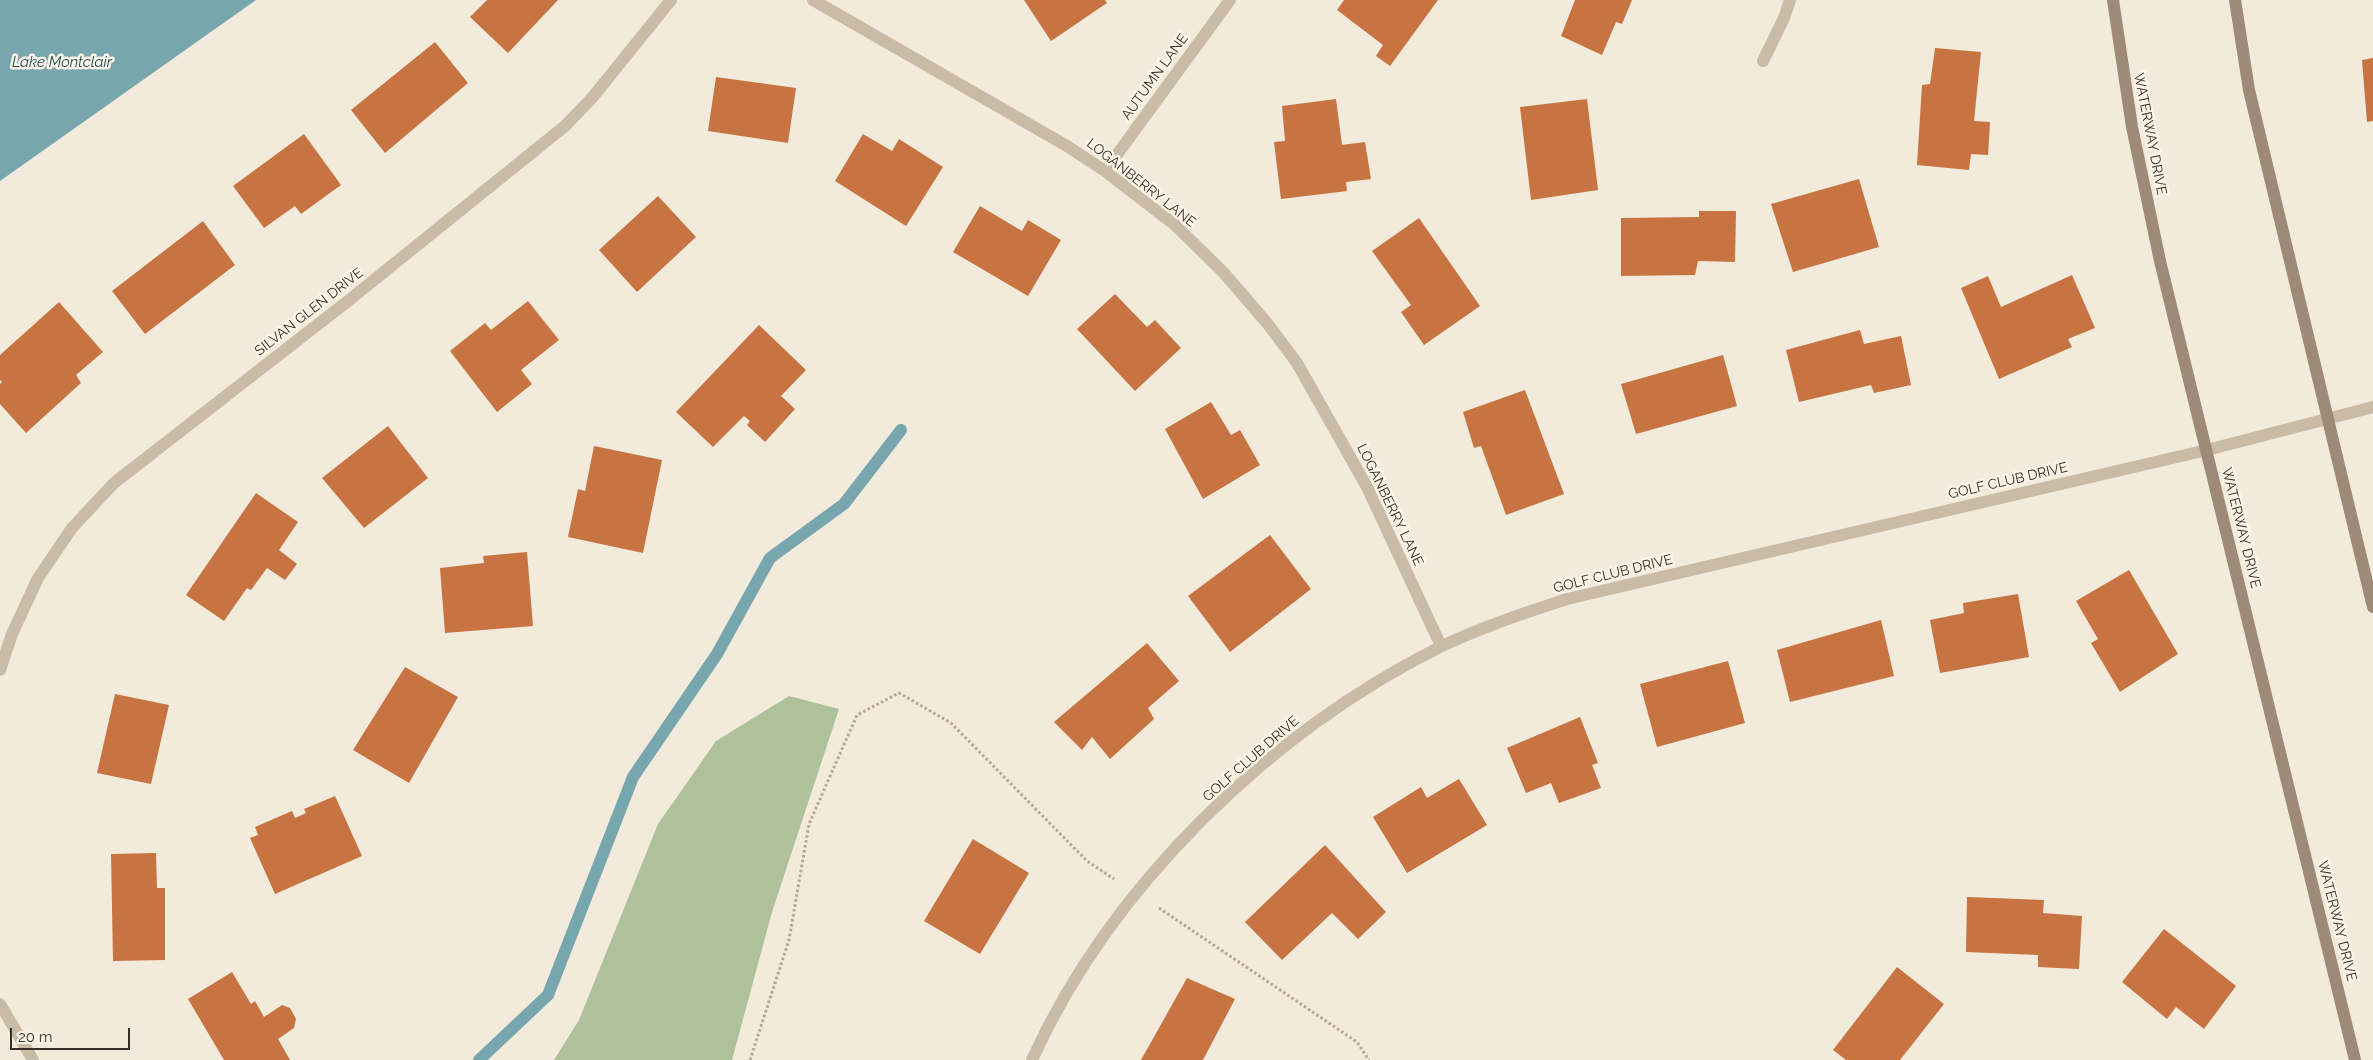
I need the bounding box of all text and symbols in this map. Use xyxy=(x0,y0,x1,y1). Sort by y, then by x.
street label: AUTUMN LANE xyxy=(1118,31,1192,123)
water label: Lake Montclair xyxy=(12,53,112,71)
street label: WATERWAY DRIVE xyxy=(2130,72,2170,196)
street label: LOGANBERRY LANE xyxy=(1083,135,1199,231)
street label: SILVAN GLEN DRIVE xyxy=(251,264,367,360)
street label: LOGANBERRY LANE xyxy=(1353,441,1427,569)
street label: GOLF CLUB DRIVE xyxy=(1947,459,2069,503)
street label: WATERWAY DRIVE xyxy=(2218,466,2264,590)
street label: GOLF CLUB DRIVE xyxy=(1552,551,1674,597)
street label: GOLF CLUB DRIVE xyxy=(1199,713,1303,805)
street label: WATERWAY DRIVE xyxy=(2314,859,2360,983)
scale bar xyxy=(12,1018,132,1050)
text: 20 m xyxy=(18,1028,53,1046)

